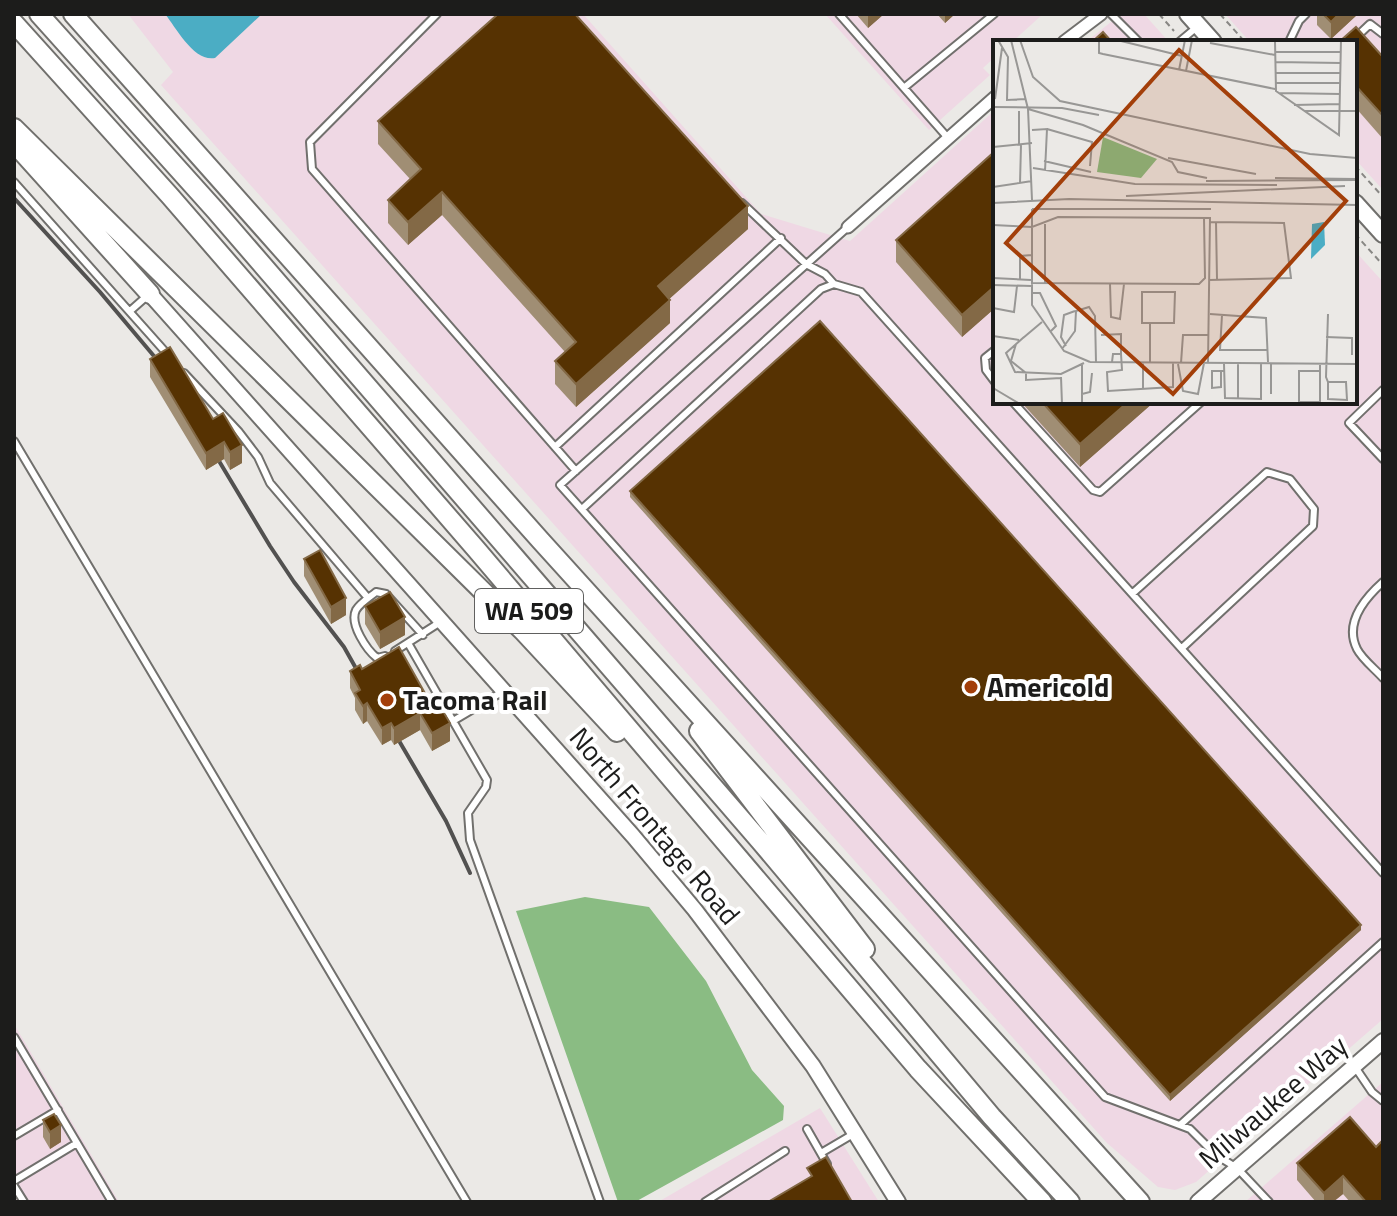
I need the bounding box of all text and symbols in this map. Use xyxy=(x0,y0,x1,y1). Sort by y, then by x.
inset map xyxy=(993,40,1357,404)
road number: WA 509 xyxy=(475,589,583,633)
place label: Americold xyxy=(987,665,1109,708)
place label: Tacoma Rail xyxy=(403,678,548,721)
marker: Americold xyxy=(962,678,980,696)
marker: Tacoma Rail xyxy=(378,691,396,709)
street label: North Frontage Road xyxy=(560,717,751,934)
street label: Milwaukee Way xyxy=(1189,1025,1357,1179)

